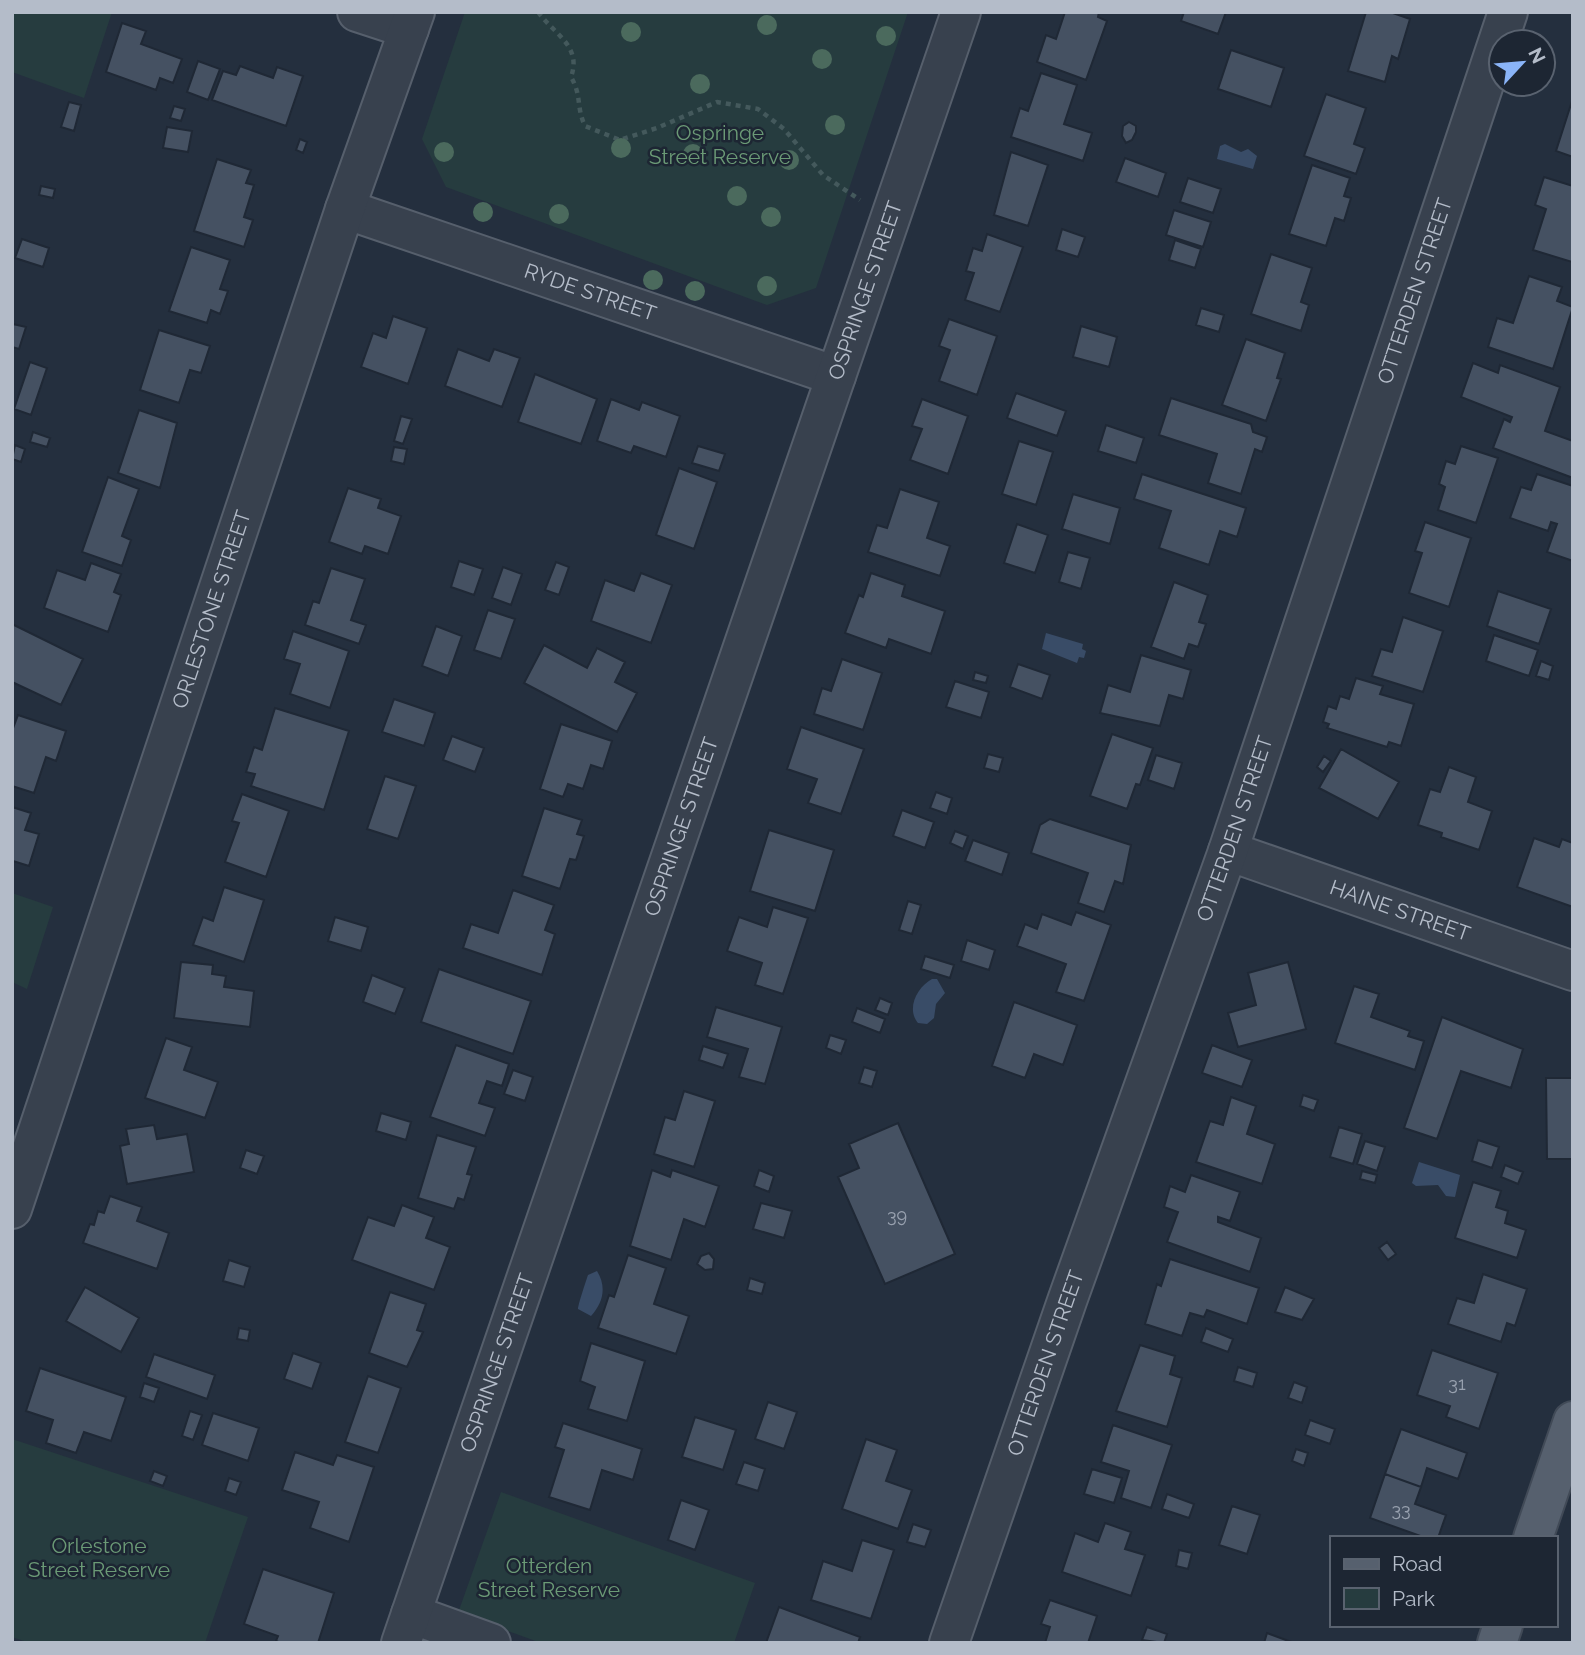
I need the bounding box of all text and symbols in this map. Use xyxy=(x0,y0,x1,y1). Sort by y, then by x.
north arrow xyxy=(1487,28,1557,98)
text: N xyxy=(1524,44,1550,67)
park label: Ospringe Street Reserve xyxy=(649,120,791,169)
street label: OTTERDEN STREET xyxy=(1372,195,1457,387)
street label: OSPRINGE STREET xyxy=(823,197,907,383)
street label: RYDE STREET xyxy=(521,258,660,326)
street label: ORLESTONE STREET xyxy=(167,507,256,711)
street label: OTTERDEN STREET xyxy=(1191,732,1278,925)
street label: OSPRINGE STREET xyxy=(638,734,723,919)
street label: HAINE STREET xyxy=(1327,874,1474,946)
house number: 39 xyxy=(887,1205,907,1226)
street label: OTTERDEN STREET xyxy=(1002,1267,1089,1459)
street label: OSPRINGE STREET xyxy=(454,1270,539,1456)
house number: 31 xyxy=(1448,1373,1466,1394)
house number: 33 xyxy=(1391,1499,1411,1520)
park label: Orlestone Street Reserve xyxy=(28,1533,170,1582)
legend xyxy=(1330,1536,1557,1627)
text: Road xyxy=(1392,1551,1442,1576)
park label: Otterden Street Reserve xyxy=(478,1553,620,1602)
text: Park xyxy=(1392,1586,1435,1611)

